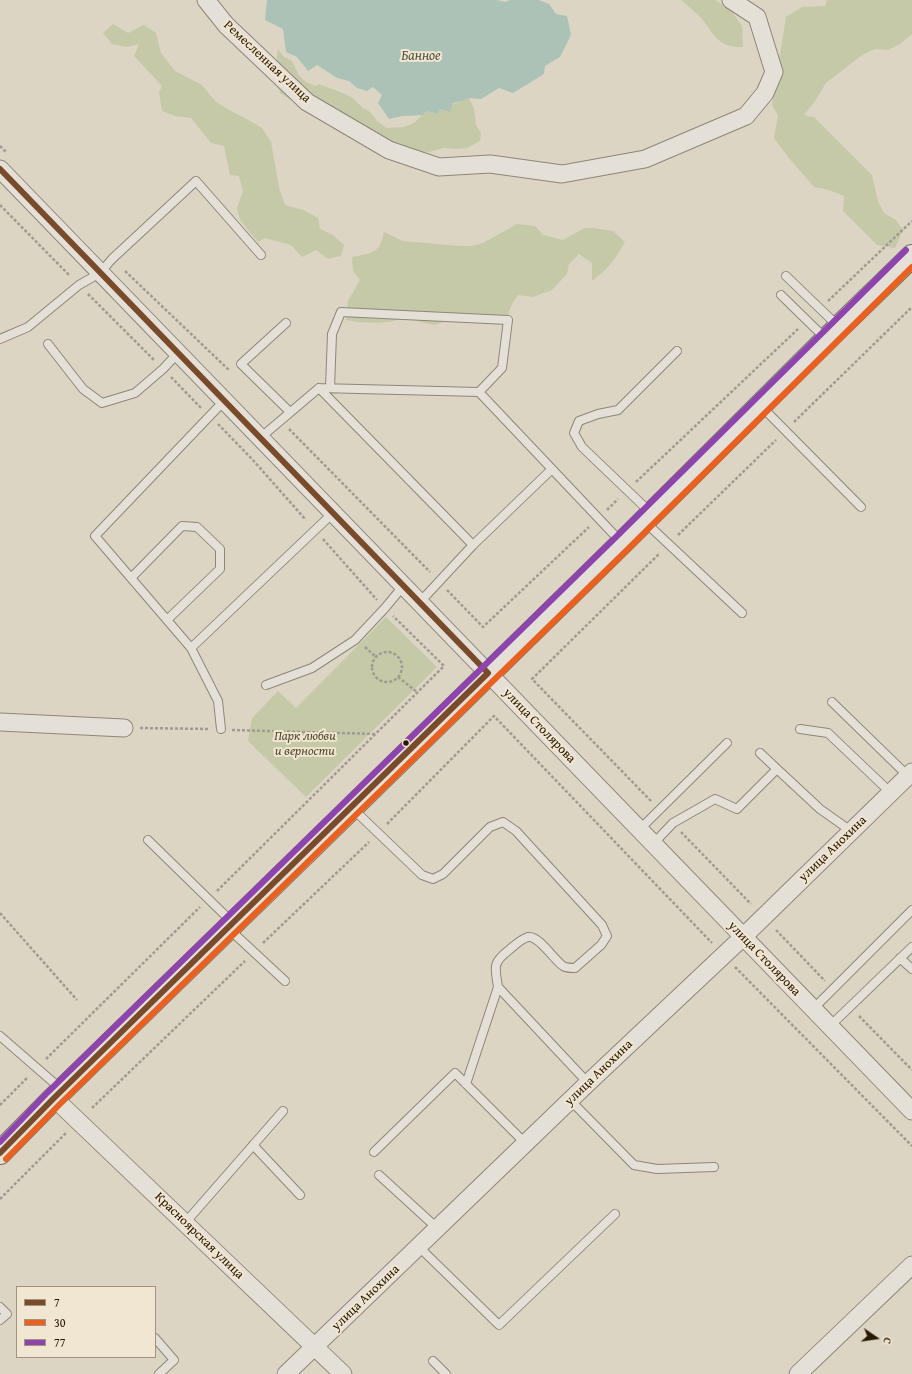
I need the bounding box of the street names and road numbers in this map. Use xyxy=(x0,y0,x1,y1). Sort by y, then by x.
street label: Ремесленная улица xyxy=(220,18,314,106)
street label: улица Столярова xyxy=(499,685,579,767)
street label: улица Анохина xyxy=(796,813,870,885)
street label: улица Столярова xyxy=(724,918,804,1000)
street label: улица Анохина xyxy=(562,1037,636,1109)
street label: Красноярская улица xyxy=(151,1189,247,1283)
street label: улица Анохина xyxy=(329,1262,403,1334)

